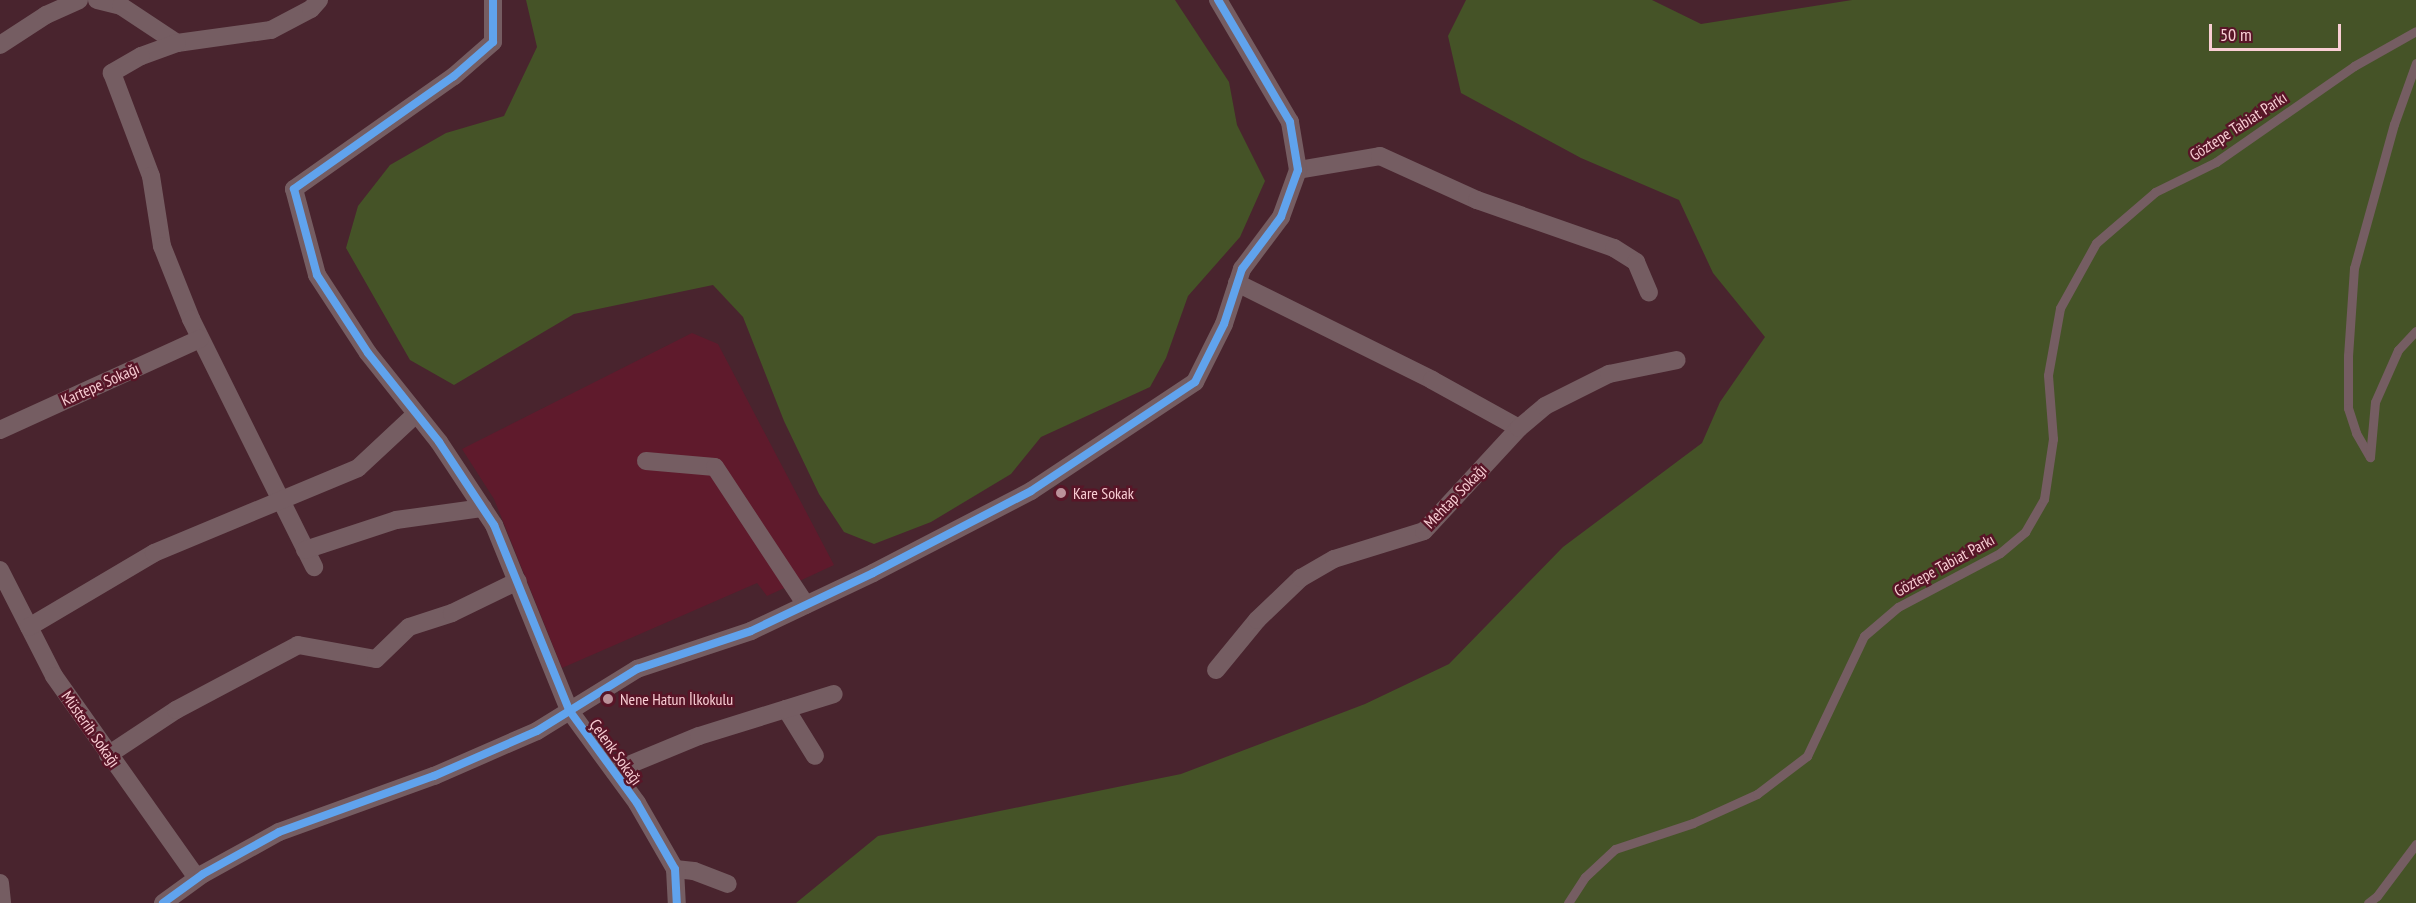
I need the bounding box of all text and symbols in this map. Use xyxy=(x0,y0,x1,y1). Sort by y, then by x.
scale bar xyxy=(2212,12,2344,50)
text: 50 m xyxy=(2220,23,2252,46)
street label: Göztepe Tabiat Parkı xyxy=(2186,87,2290,165)
street label: Kartepe Sokağı xyxy=(58,358,142,410)
street label: Mehtap Sokağı xyxy=(1420,460,1490,532)
place label: Kare Sokak xyxy=(1073,483,1134,503)
marker: Kare Sokak xyxy=(1054,486,1068,500)
street label: Göztepe Tabiat Parkı xyxy=(1890,529,1998,601)
street label: Müsterih Sokağı xyxy=(58,687,124,771)
place label: Nene Hatun İlkokulu xyxy=(620,689,733,709)
marker: Nene Hatun İlkokulu xyxy=(601,692,615,706)
street label: Çelenk Sokağı xyxy=(586,715,646,789)

